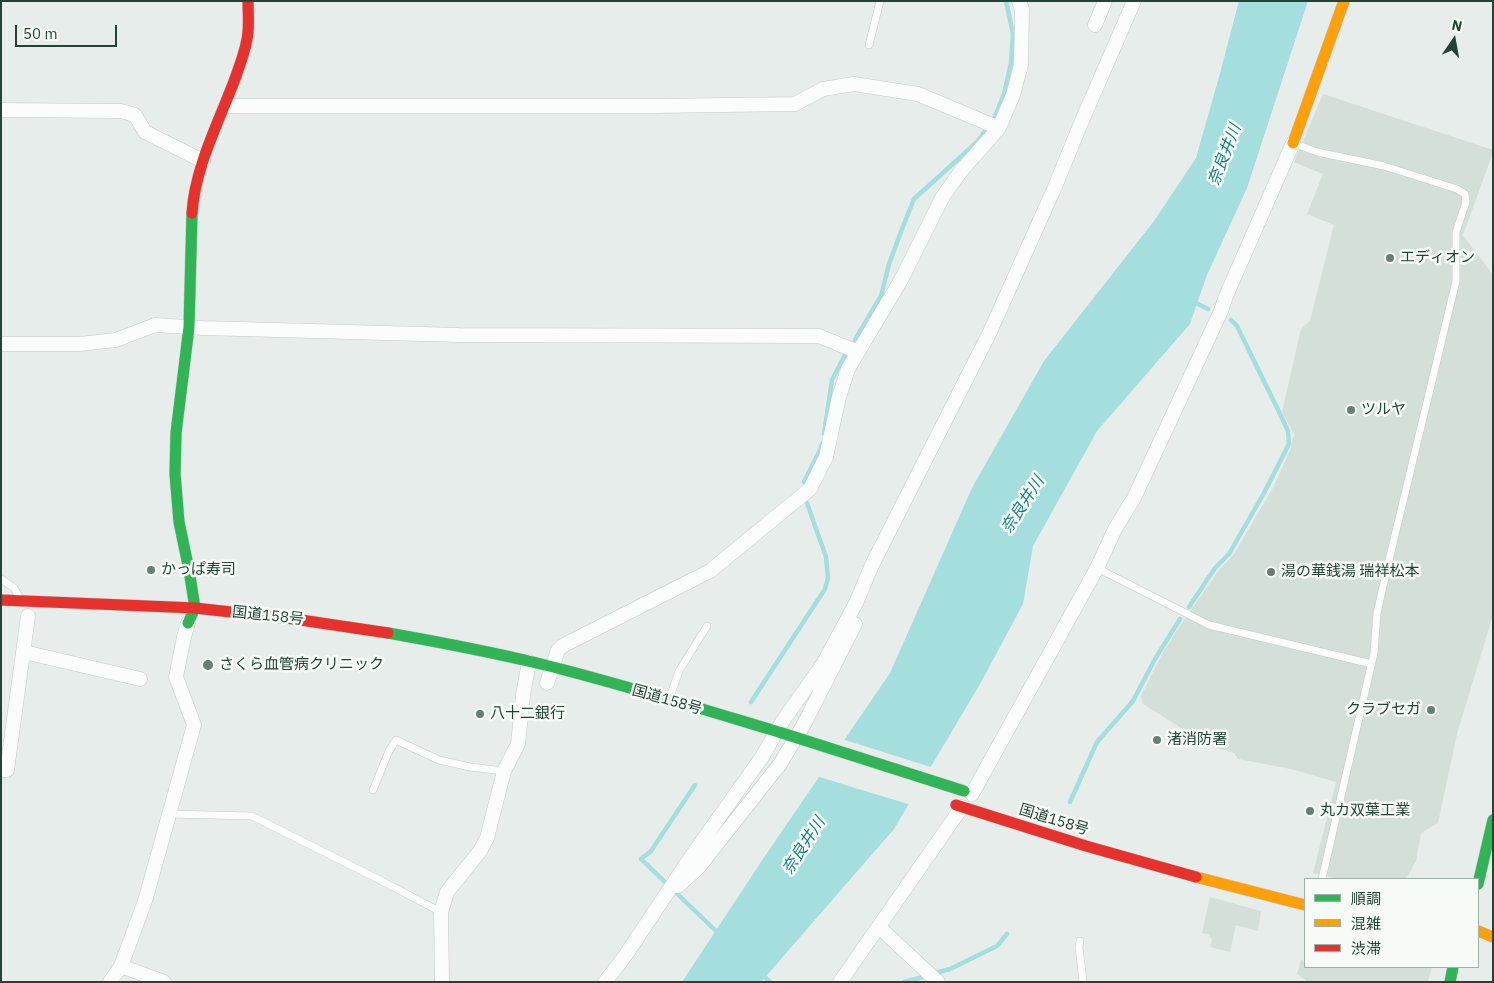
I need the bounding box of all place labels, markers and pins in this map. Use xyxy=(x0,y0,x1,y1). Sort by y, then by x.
place label: エディオン xyxy=(1400,249,1475,267)
marker: エディオン xyxy=(1384,252,1396,264)
place label: ツルヤ xyxy=(1361,401,1406,419)
marker: ツルヤ xyxy=(1345,404,1357,416)
place label: かっぱ寿司 xyxy=(161,561,236,579)
place label: 湯の華銭湯 瑞祥松本 xyxy=(1281,563,1420,581)
marker: かっぱ寿司 xyxy=(145,564,157,576)
marker: 湯の華銭湯 瑞祥松本 xyxy=(1265,566,1277,578)
place label: さくら血管病クリニック xyxy=(219,656,384,674)
marker: さくら血管病クリニック xyxy=(201,658,215,672)
place label: クラブセガ xyxy=(1346,701,1421,719)
marker: クラブセガ xyxy=(1425,704,1437,716)
place label: 八十二銀行 xyxy=(490,705,565,723)
marker: 八十二銀行 xyxy=(474,708,486,720)
place label: 渚消防署 xyxy=(1167,731,1227,749)
marker: 渚消防署 xyxy=(1151,734,1163,746)
place label: 丸カ双葉工業 xyxy=(1320,802,1410,820)
marker: 丸カ双葉工業 xyxy=(1304,805,1316,817)

